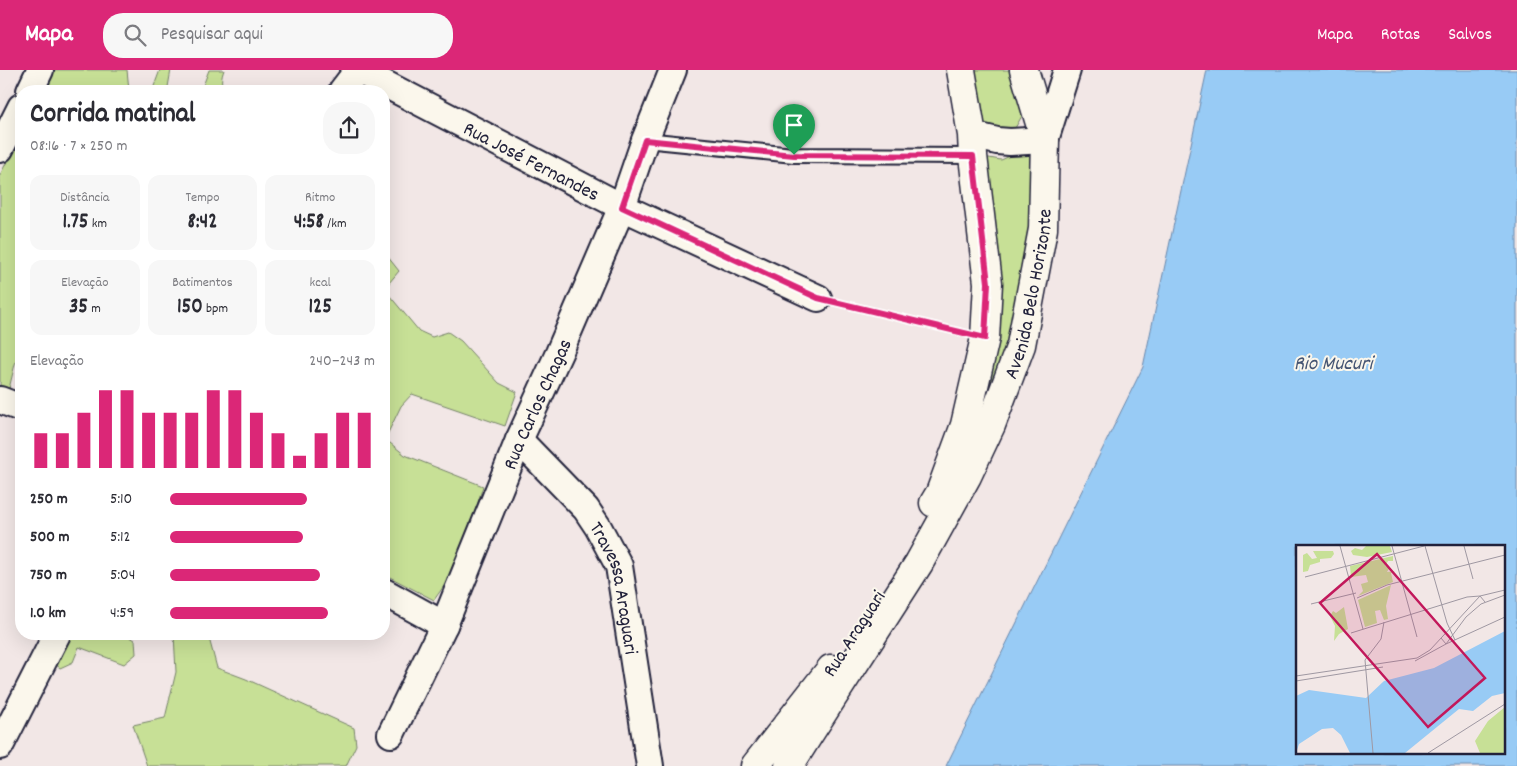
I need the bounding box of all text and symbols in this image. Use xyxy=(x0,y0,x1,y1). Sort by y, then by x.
search box xyxy=(103,13,453,58)
text: Mapa xyxy=(25,18,73,52)
icon: search xyxy=(121,21,149,49)
text: Pesquisar aqui xyxy=(161,22,263,49)
text: Mapa xyxy=(1317,23,1353,48)
text: Rotas xyxy=(1381,23,1420,48)
text: Salvos xyxy=(1448,23,1492,48)
text: Corrida matinal xyxy=(30,96,195,136)
button: share xyxy=(323,102,375,154)
pin xyxy=(773,104,815,155)
icon: arrive xyxy=(780,111,808,139)
street label: Rua José Fernandes xyxy=(458,116,604,210)
text: 08:16 · 7 × 250 m xyxy=(30,135,128,158)
text: Distância xyxy=(60,188,109,208)
text: Tempo xyxy=(185,188,220,208)
text: Ritmo xyxy=(305,188,335,208)
text: 1.75 xyxy=(63,208,88,238)
text: 8:42 xyxy=(188,208,217,238)
text: 4:58 xyxy=(294,208,324,238)
street label: Avenida Belo Horizonte xyxy=(998,208,1060,384)
text: km xyxy=(88,214,107,234)
text: /km xyxy=(324,214,347,234)
text: Elevação xyxy=(61,273,108,293)
text: Batimentos xyxy=(172,273,233,293)
text: kcal xyxy=(310,273,331,293)
text: 35 xyxy=(69,293,88,323)
text: 150 xyxy=(177,293,203,323)
text: 125 xyxy=(308,293,332,323)
text: m xyxy=(88,299,101,319)
text: bpm xyxy=(203,299,228,319)
street label: Rua Carlos Chagas xyxy=(497,335,580,474)
text: Elevação xyxy=(30,350,84,373)
text: 240–243 m xyxy=(309,350,375,373)
water label: Rio Mucuri xyxy=(1294,350,1376,380)
text: 250 m xyxy=(30,488,68,511)
text: 5:10 xyxy=(110,488,132,511)
street label: Travessa Araguari xyxy=(581,517,644,657)
text: 500 m xyxy=(30,526,70,549)
text: 5:12 xyxy=(110,526,131,549)
inset map xyxy=(1296,545,1504,754)
text: 750 m xyxy=(30,564,67,587)
text: 5:04 xyxy=(110,564,135,587)
street label: Rua Araguari xyxy=(817,586,894,683)
text: 1.0 km xyxy=(30,602,66,625)
text: 4:59 xyxy=(110,602,134,625)

